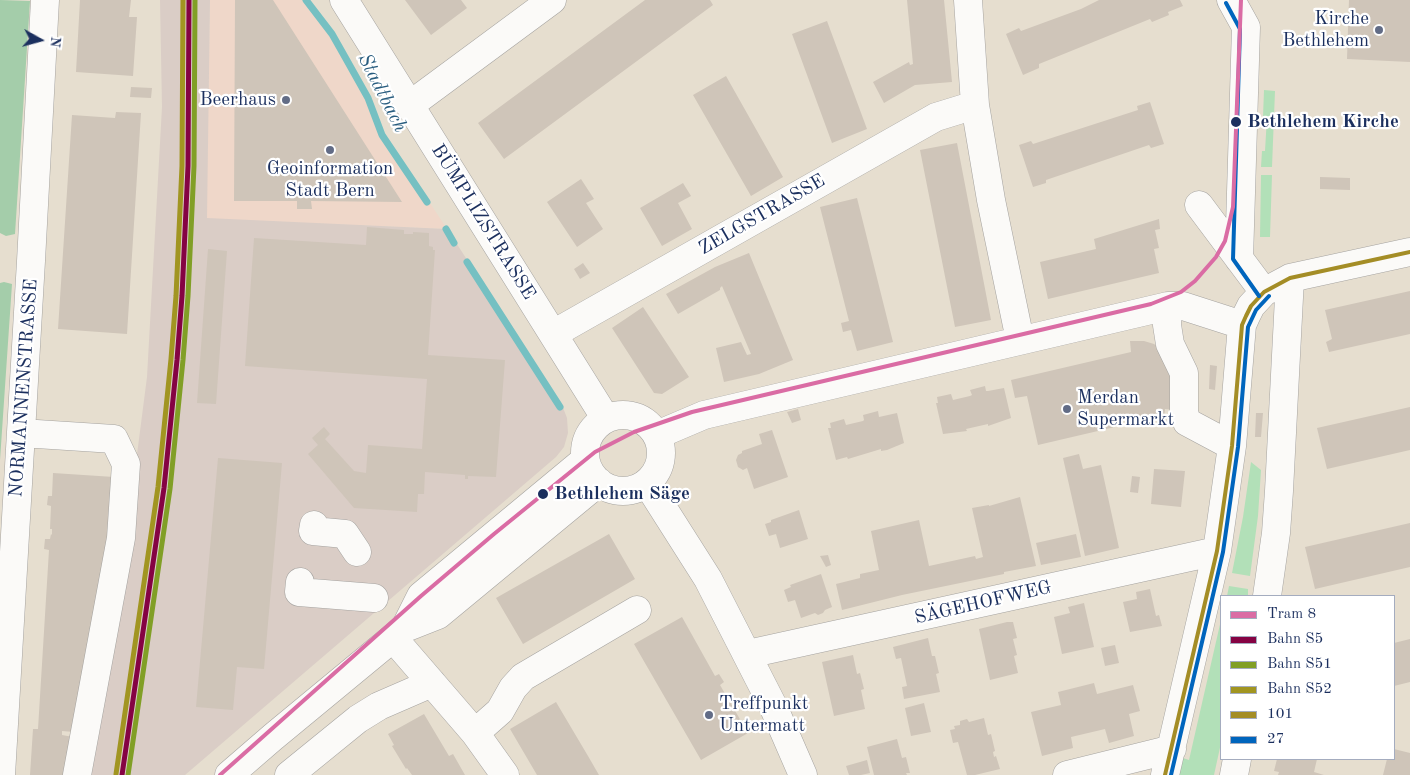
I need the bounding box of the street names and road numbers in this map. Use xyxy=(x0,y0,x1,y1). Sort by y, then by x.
street label: BÜMPLIZSTRASSE xyxy=(426,140,540,304)
street label: ZELGSTRASSE xyxy=(695,170,829,260)
street label: NORMANNENSTRASSE xyxy=(5,278,43,498)
street label: SÄGEHOFWEG xyxy=(912,576,1054,630)

